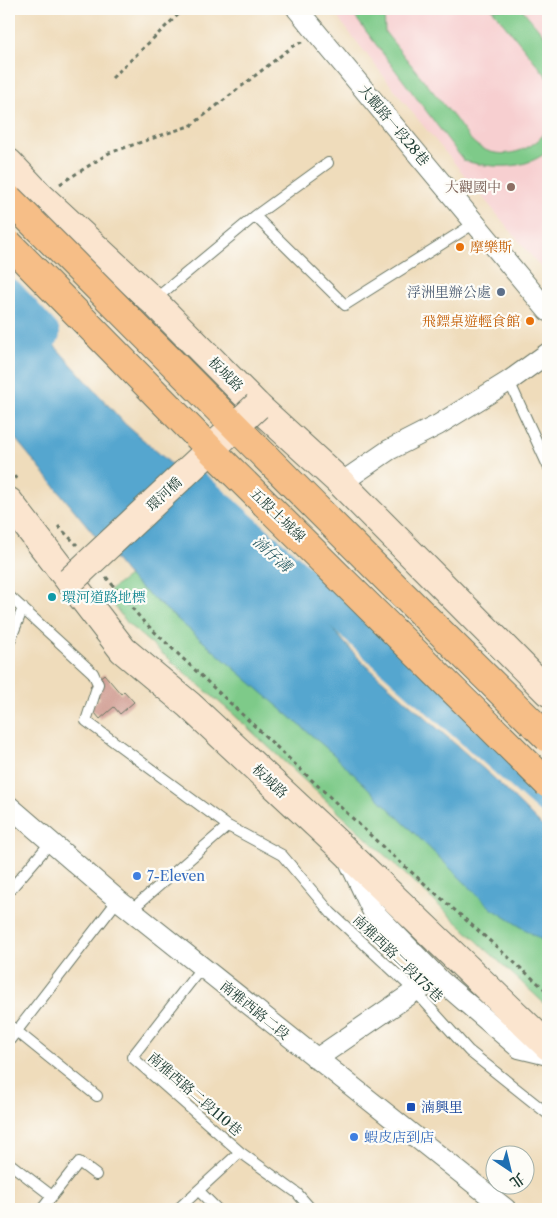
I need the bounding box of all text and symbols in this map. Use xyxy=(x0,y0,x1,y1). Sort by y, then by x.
street label: 大觀路一段28巷 xyxy=(355,81,433,169)
place label: 大觀國中 xyxy=(445,178,501,196)
marker: 大觀國中 xyxy=(505,181,517,193)
place label: 摩樂斯 xyxy=(470,238,512,256)
marker: 摩樂斯 xyxy=(454,241,466,253)
place label: 浮洲里辦公處 xyxy=(407,283,491,301)
marker: 浮洲里辦公處 xyxy=(495,286,507,298)
place label: 飛鏢桌遊輕食館 xyxy=(422,312,520,330)
marker: 飛鏢桌遊輕食館 xyxy=(524,315,536,327)
street label: 板城路 xyxy=(205,353,247,395)
street label: 環河橋 xyxy=(143,473,185,515)
street label: 五股土城線 xyxy=(247,484,309,546)
water label: 湳仔溝 xyxy=(249,532,297,577)
place label: 環河道路地標 xyxy=(62,588,146,606)
marker: 環河道路地標 xyxy=(46,591,58,603)
street label: 板城路 xyxy=(249,760,291,802)
place label: 7-Eleven xyxy=(147,867,205,885)
marker: 7-Eleven xyxy=(131,870,143,882)
street label: 南雅西路二段175巷 xyxy=(349,910,447,1006)
street label: 南雅西路二段 xyxy=(217,977,293,1043)
street label: 南雅西路二段110巷 xyxy=(144,1048,246,1140)
place label: 湳興里 xyxy=(421,1098,463,1116)
marker: 湳興里 xyxy=(405,1101,417,1113)
place label: 蝦皮店到店 xyxy=(364,1128,434,1146)
marker: 蝦皮店到店 xyxy=(348,1131,360,1143)
north arrow xyxy=(484,1146,534,1196)
text: 北 xyxy=(507,1169,528,1192)

